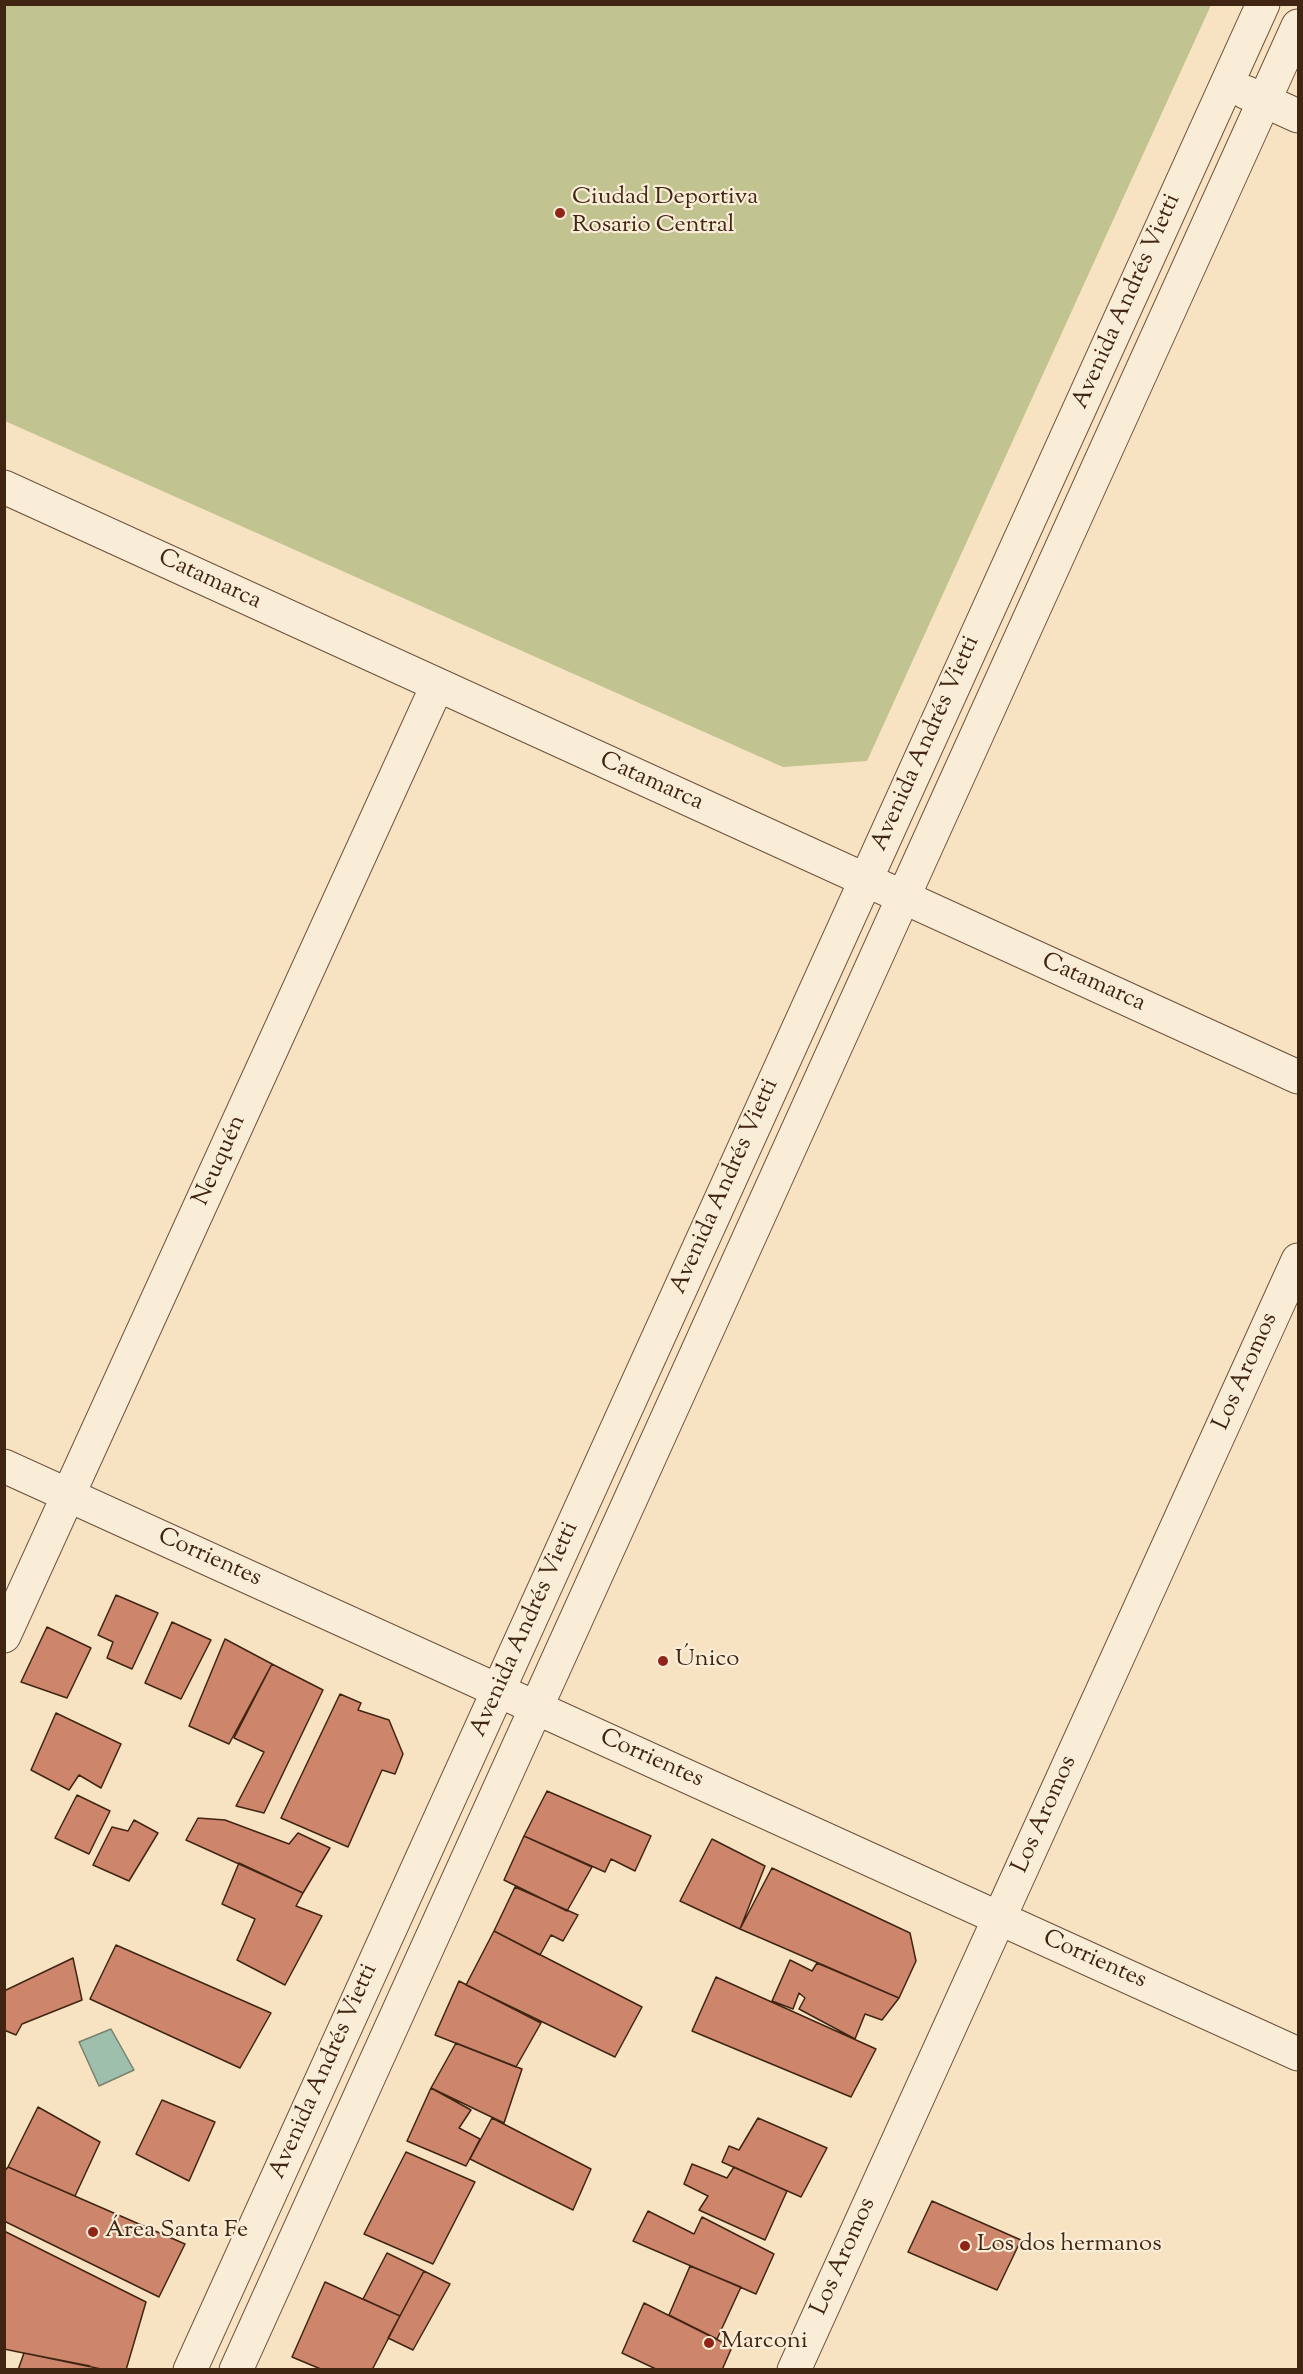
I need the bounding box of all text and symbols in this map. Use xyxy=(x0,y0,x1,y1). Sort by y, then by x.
place label: Ciudad Deportiva Rosario Central xyxy=(572,185,758,241)
street label: Avenida Andrés Vietti xyxy=(1068,190,1188,414)
marker: Ciudad Deportiva Rosario Central xyxy=(553,206,567,220)
street label: Catamarca xyxy=(153,545,265,617)
street label: Avenida Andrés Vietti xyxy=(867,632,987,856)
street label: Catamarca xyxy=(595,747,707,819)
street label: Catamarca xyxy=(1037,948,1149,1020)
street label: Avenida Andrés Vietti xyxy=(666,1075,786,1299)
street label: Neuquén xyxy=(188,1111,254,1211)
street label: Los Aromos xyxy=(1208,1309,1286,1435)
street label: Avenida Andrés Vietti xyxy=(466,1518,586,1742)
street label: Corrientes xyxy=(153,1523,265,1595)
place label: Único xyxy=(675,1647,739,1675)
marker: Único xyxy=(656,1654,670,1668)
street label: Corrientes xyxy=(595,1724,707,1796)
street label: Los Aromos xyxy=(1007,1752,1085,1878)
street label: Corrientes xyxy=(1038,1925,1150,1997)
street label: Avenida Andrés Vietti xyxy=(265,1960,385,2184)
street label: Los Aromos xyxy=(806,2194,884,2320)
place label: Área Santa Fe xyxy=(105,2218,248,2246)
marker: Área Santa Fe xyxy=(86,2225,100,2239)
place label: Los dos hermanos xyxy=(977,2232,1162,2260)
marker: Los dos hermanos xyxy=(958,2239,972,2253)
place label: Marconi xyxy=(721,2329,808,2357)
marker: Marconi xyxy=(702,2336,716,2350)

